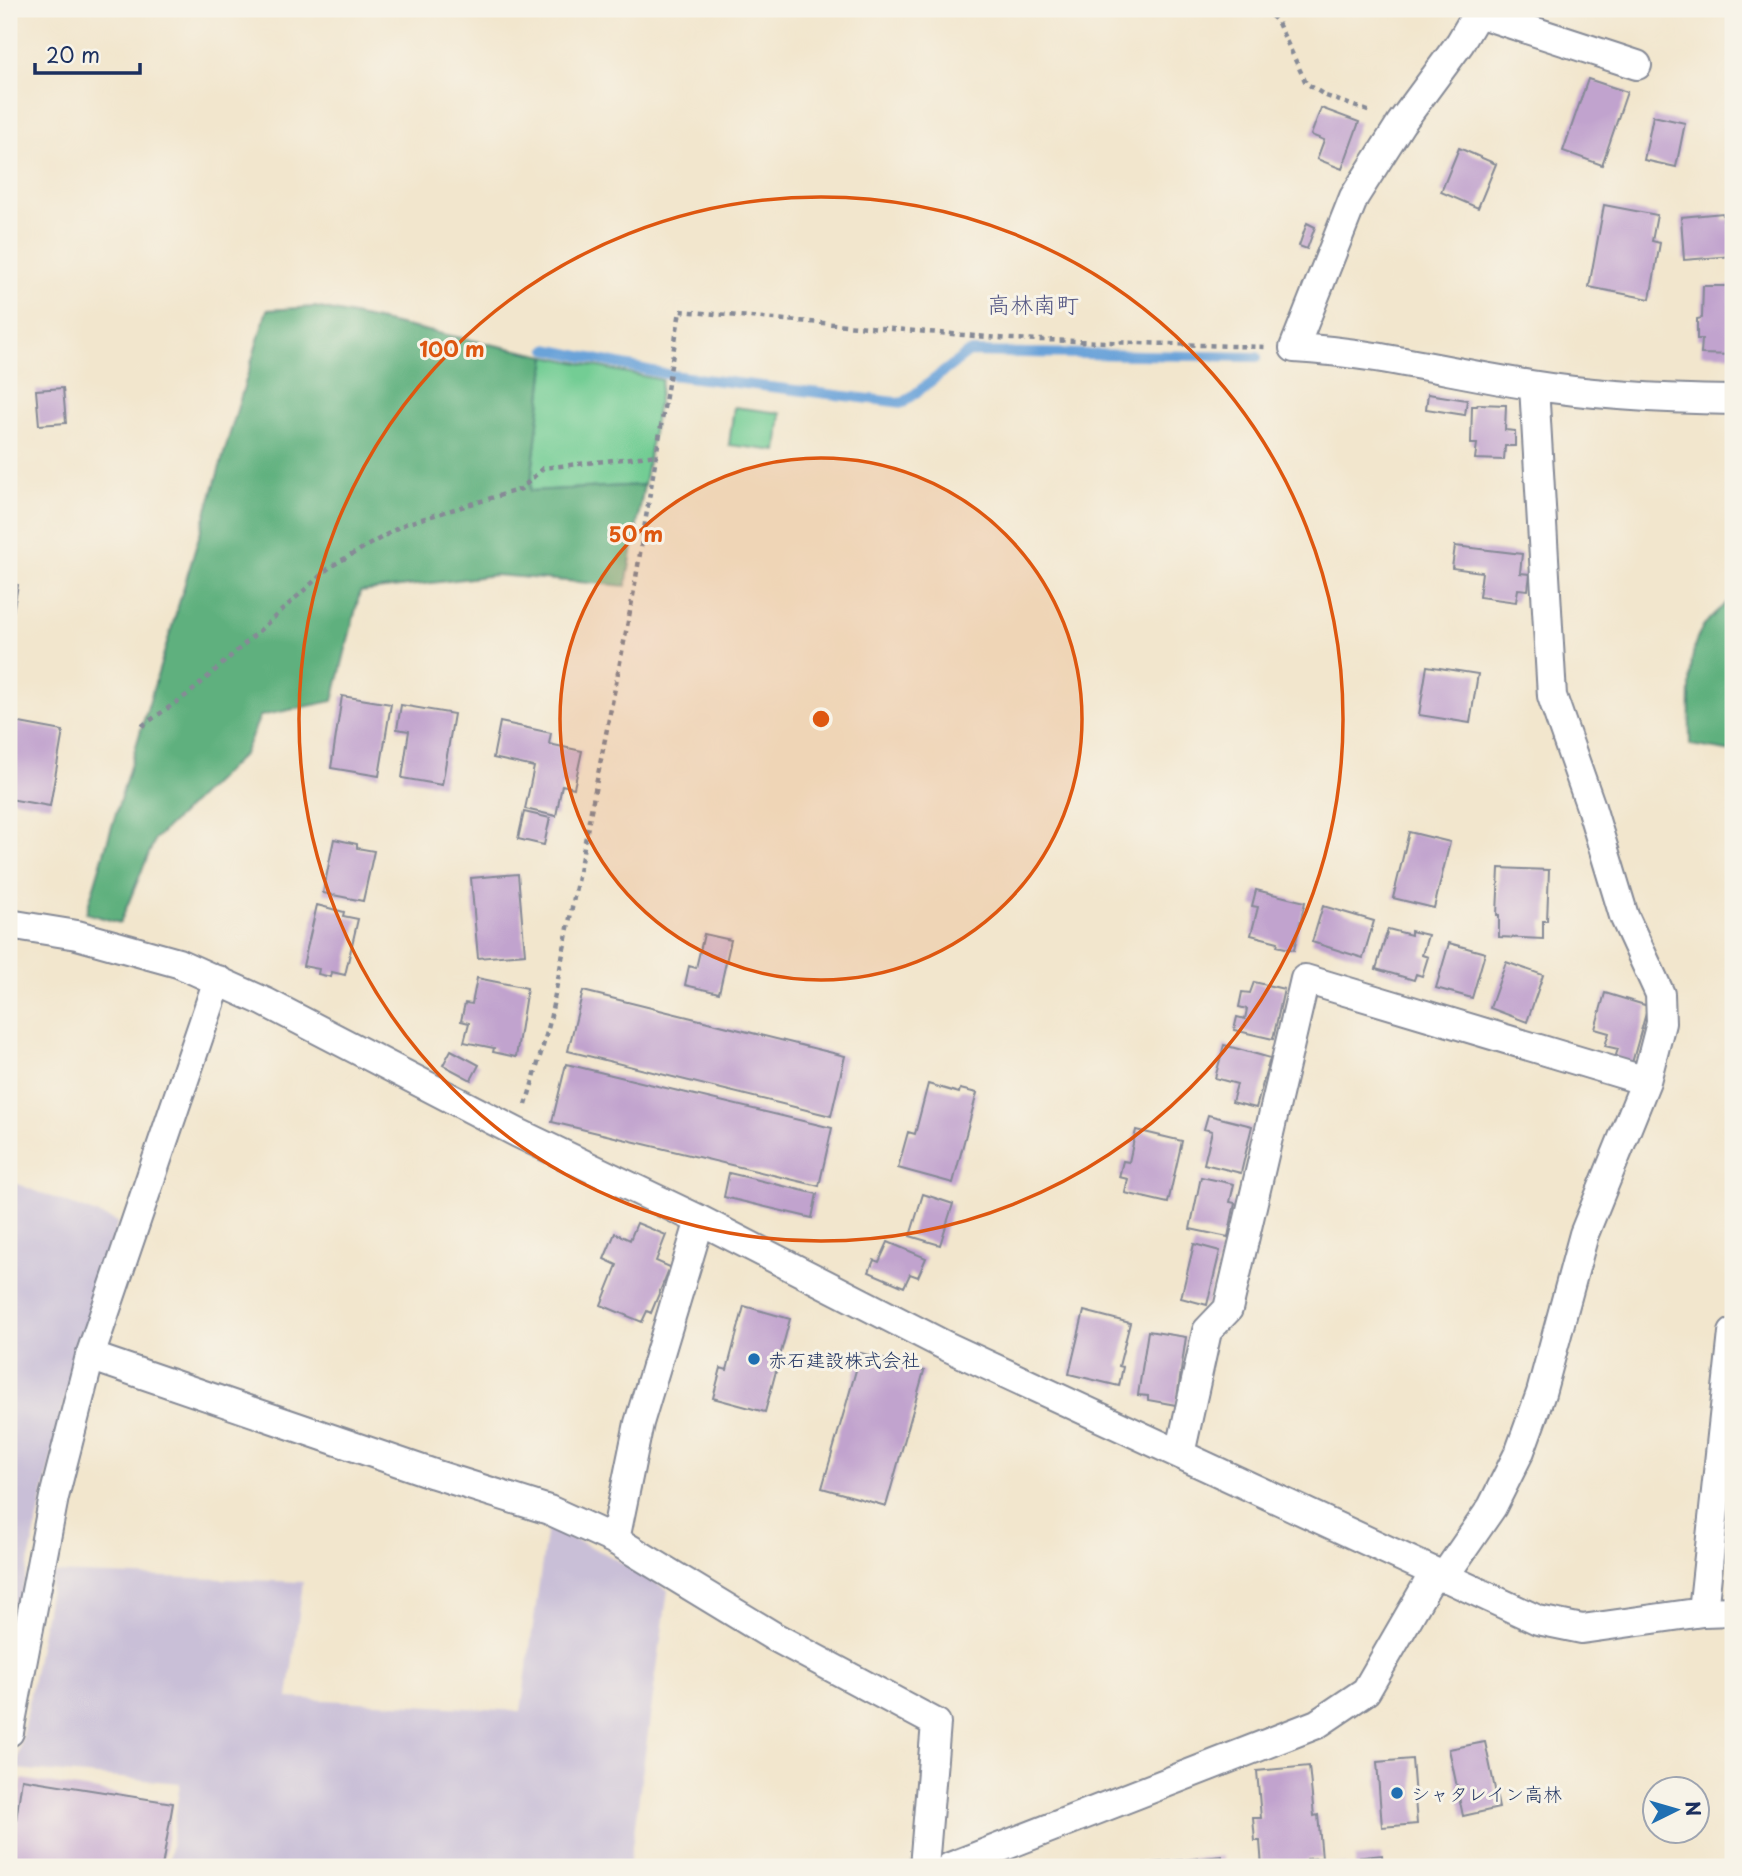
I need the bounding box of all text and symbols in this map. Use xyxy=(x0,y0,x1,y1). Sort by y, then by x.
scale bar xyxy=(35,32,140,76)
text: 20 m xyxy=(46,38,100,70)
district label: 高林南町 xyxy=(987,286,1079,321)
text: 100 m xyxy=(419,332,485,364)
text: 50 m xyxy=(609,517,663,549)
centre of rings xyxy=(809,707,833,731)
place label: 赤石建設株式会社 xyxy=(768,1345,920,1373)
marker: 赤石建設株式会社 xyxy=(746,1351,762,1367)
north arrow xyxy=(1640,1774,1710,1844)
place label: シャタレイン高林 xyxy=(1411,1779,1562,1807)
marker: シャタレイン高林 xyxy=(1389,1785,1405,1801)
text: N xyxy=(1679,1800,1709,1817)

